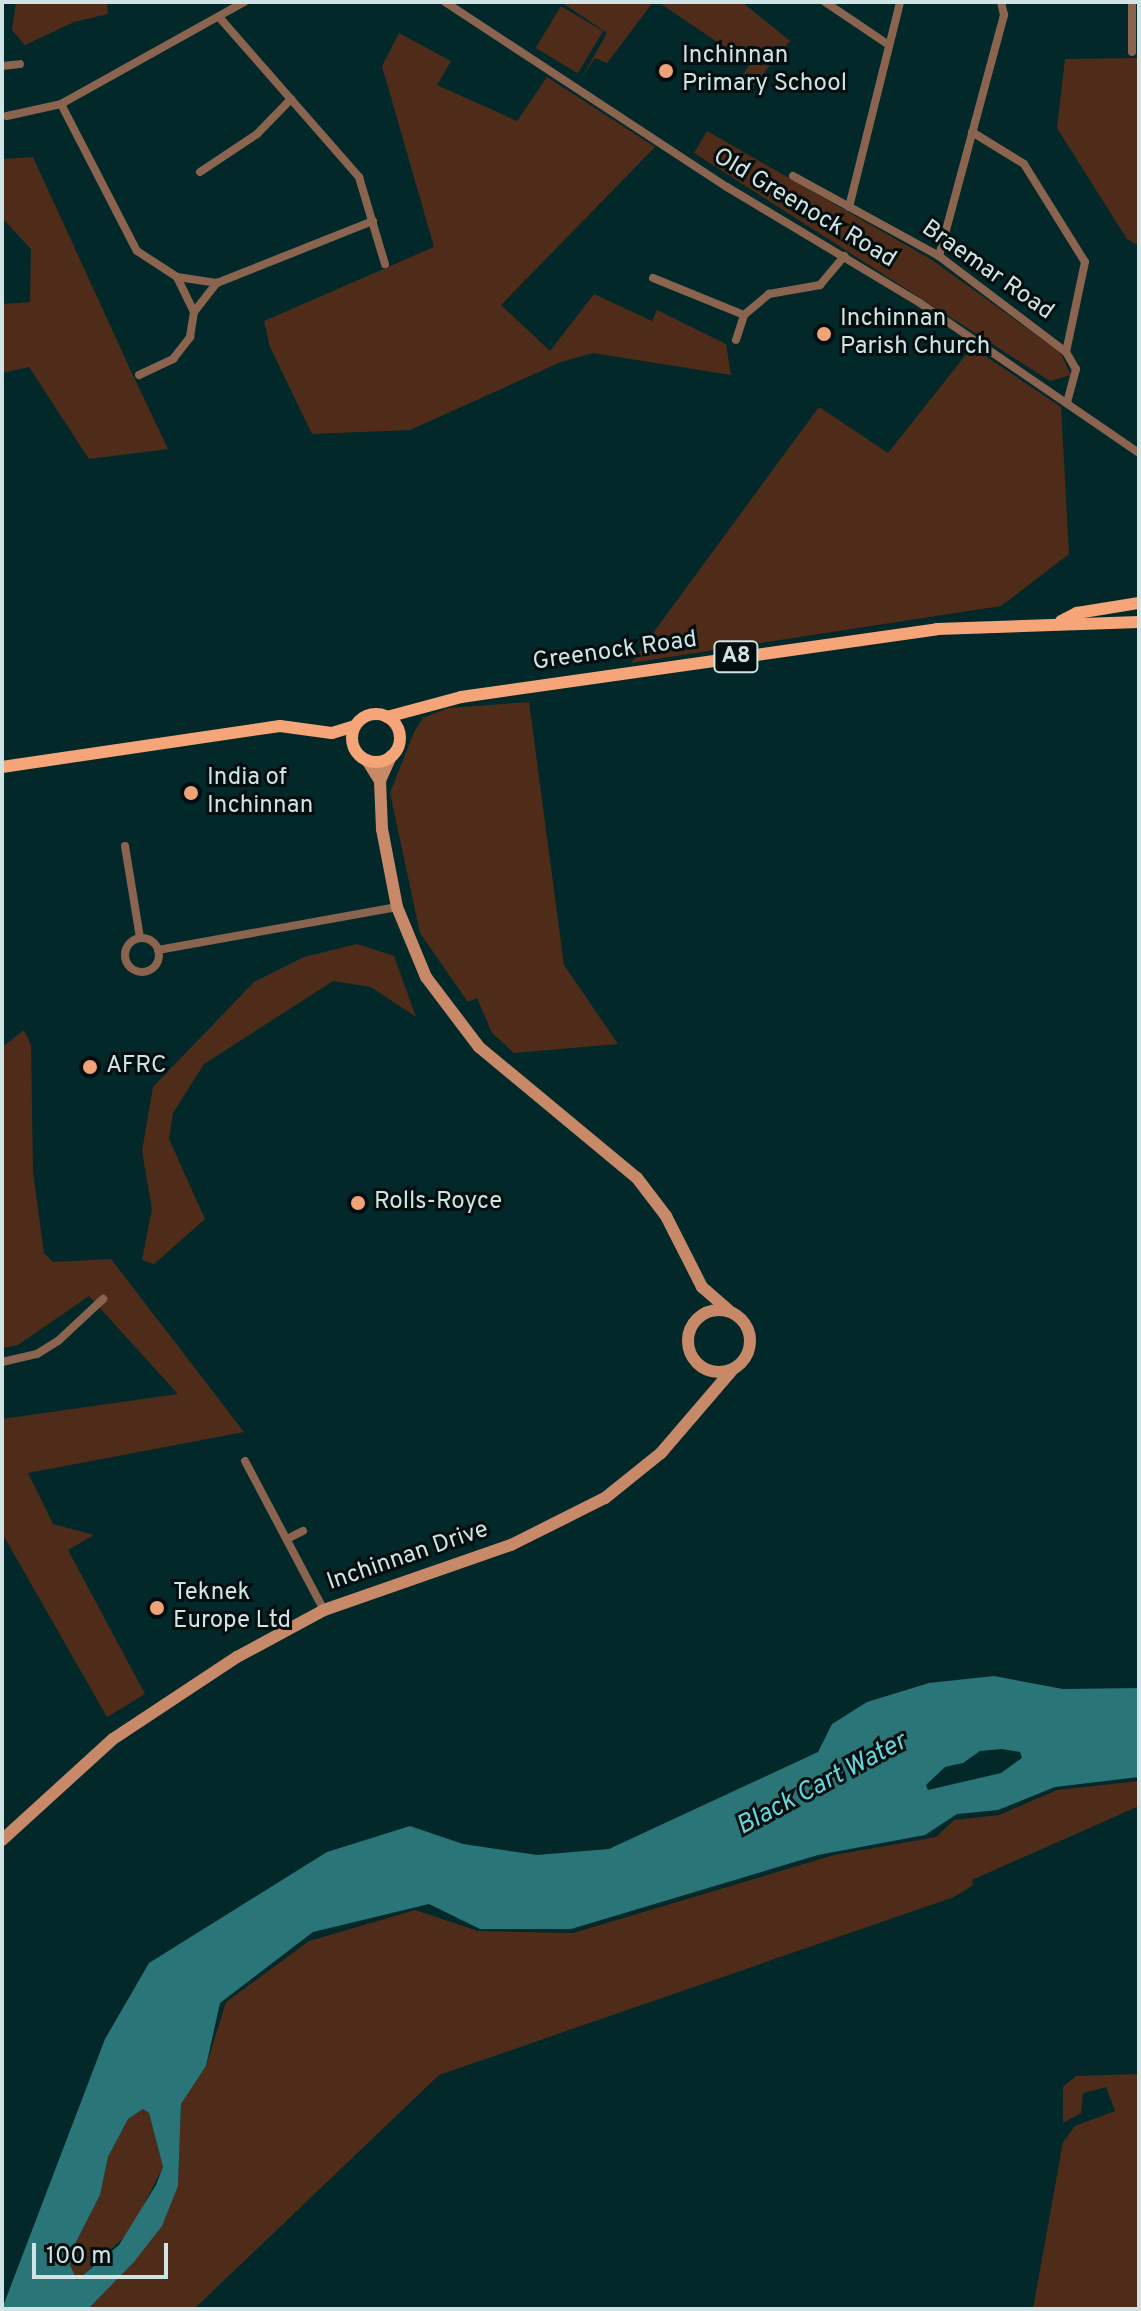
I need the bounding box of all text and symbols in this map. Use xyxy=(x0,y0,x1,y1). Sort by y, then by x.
place label: Inchinnan Primary School xyxy=(682,43,847,99)
marker: Inchinnan Primary School xyxy=(657,62,675,80)
street label: Old Greenock Road xyxy=(707,143,901,275)
street label: Braemar Road xyxy=(915,215,1059,327)
place label: Inchinnan Parish Church xyxy=(840,306,990,362)
marker: Inchinnan Parish Church xyxy=(815,325,833,343)
street label: Greenock Road xyxy=(531,626,699,678)
road number: A8 xyxy=(712,639,760,675)
place label: India of Inchinnan xyxy=(207,765,313,821)
marker: India of Inchinnan xyxy=(182,784,200,802)
place label: AFRC xyxy=(106,1053,167,1081)
marker: AFRC xyxy=(81,1058,99,1076)
place label: Rolls-Royce xyxy=(374,1189,502,1217)
marker: Rolls-Royce xyxy=(349,1194,367,1212)
street label: Inchinnan Drive xyxy=(324,1516,492,1598)
place label: Teknek Europe Ltd xyxy=(173,1580,291,1636)
marker: Teknek Europe Ltd xyxy=(148,1599,166,1617)
water label: Black Cart Water xyxy=(731,1727,913,1843)
scale bar xyxy=(36,2227,172,2277)
text: 100 m xyxy=(46,2242,112,2272)

